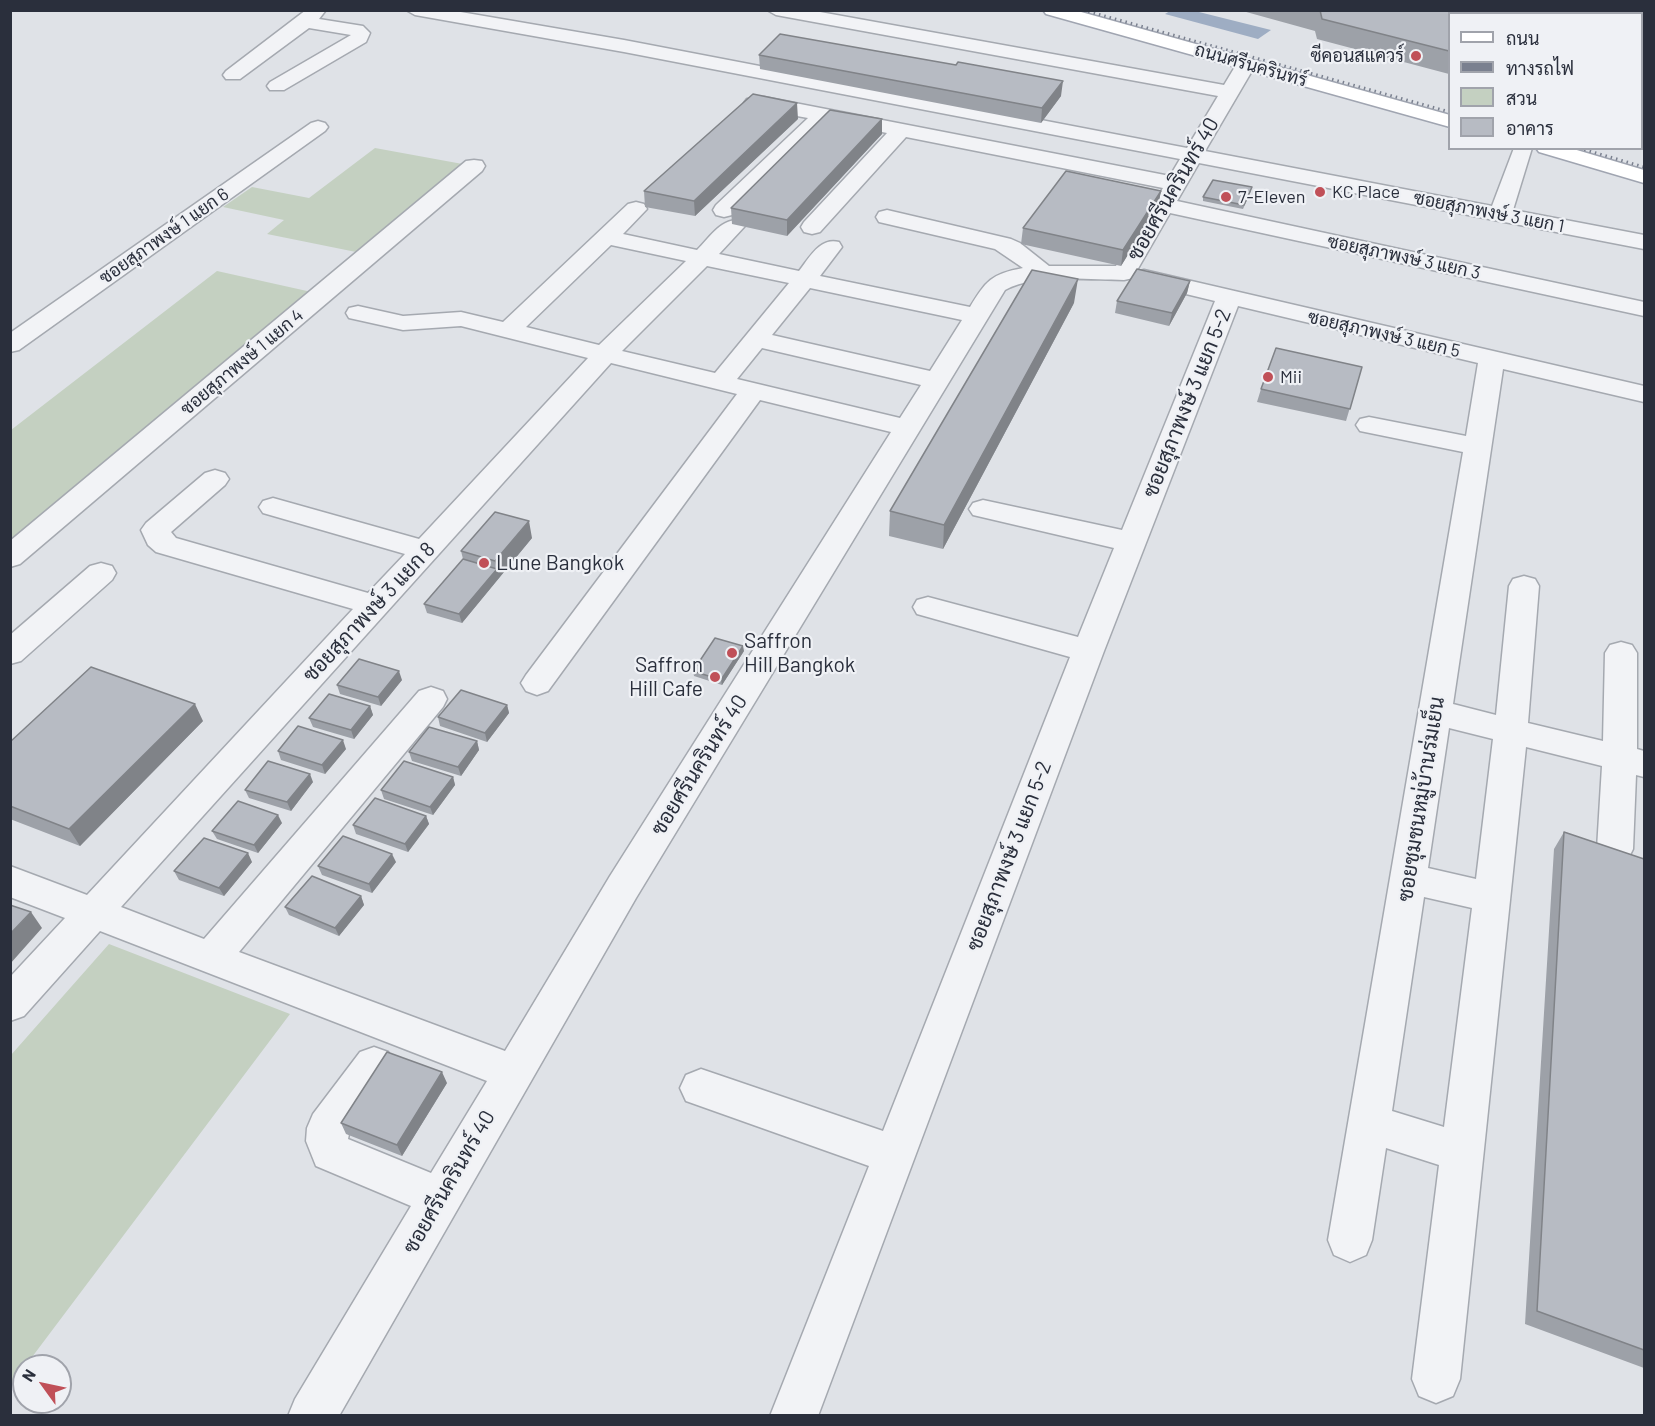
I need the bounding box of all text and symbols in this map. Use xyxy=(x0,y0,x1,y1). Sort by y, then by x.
legend xyxy=(1448,12,1643,150)
text: ถนน xyxy=(1506,27,1539,49)
street label: ถนนศรีนครินทร์ xyxy=(1192,39,1310,91)
place label: ซีคอนสแควร์ xyxy=(1310,45,1404,67)
marker: ซีคอนสแควร์ xyxy=(1409,49,1423,63)
text: ทางรถไฟ xyxy=(1506,57,1574,79)
text: สวน xyxy=(1506,87,1537,109)
street label: ซอยศรีนครินทร์ 40 xyxy=(1122,113,1224,265)
text: อาคาร xyxy=(1506,117,1554,139)
place label: KC Place xyxy=(1332,181,1400,203)
street label: ซอยสุภาพงษ์ 1 แยก 6 xyxy=(95,183,233,289)
marker: KC Place xyxy=(1313,185,1327,199)
place label: 7-Eleven xyxy=(1238,186,1306,208)
street label: ซอยสุภาพงษ์ 3 แยก 1 xyxy=(1412,187,1566,237)
marker: 7-Eleven xyxy=(1219,190,1233,204)
street label: ซอยสุภาพงษ์ 3 แยก 3 xyxy=(1325,230,1483,284)
street label: ซอยสุภาพงษ์ 1 แยก 4 xyxy=(176,304,308,420)
street label: ซอยสุภาพงษ์ 3 แยก 5-2 xyxy=(1138,305,1236,501)
street label: ซอยสุภาพงษ์ 3 แยก 5 xyxy=(1306,306,1462,362)
place label: Mii xyxy=(1280,366,1302,388)
marker: Mii xyxy=(1261,370,1275,384)
street label: ซอยสุภาพงษ์ 3 แยก 8 xyxy=(298,537,440,687)
place label: Lune Bangkok xyxy=(496,550,624,576)
marker: Lune Bangkok xyxy=(477,556,491,570)
place label: Saffron Hill Bangkok xyxy=(744,628,855,678)
marker: Saffron Hill Bangkok xyxy=(725,646,739,660)
place label: Saffron Hill Cafe xyxy=(629,652,703,702)
marker: Saffron Hill Cafe xyxy=(708,670,722,684)
street label: ซอยศรีนครินทร์ 40 xyxy=(646,690,752,840)
street label: ซอยชุมชนหมู่บ้านร่มเย็น xyxy=(1392,695,1450,903)
street label: ซอยสุภาพงษ์ 3 แยก 5-2 xyxy=(961,757,1057,955)
street label: ซอยศรีนครินทร์ 40 xyxy=(398,1106,500,1258)
north arrow xyxy=(12,1354,72,1414)
text: N xyxy=(17,1365,39,1385)

